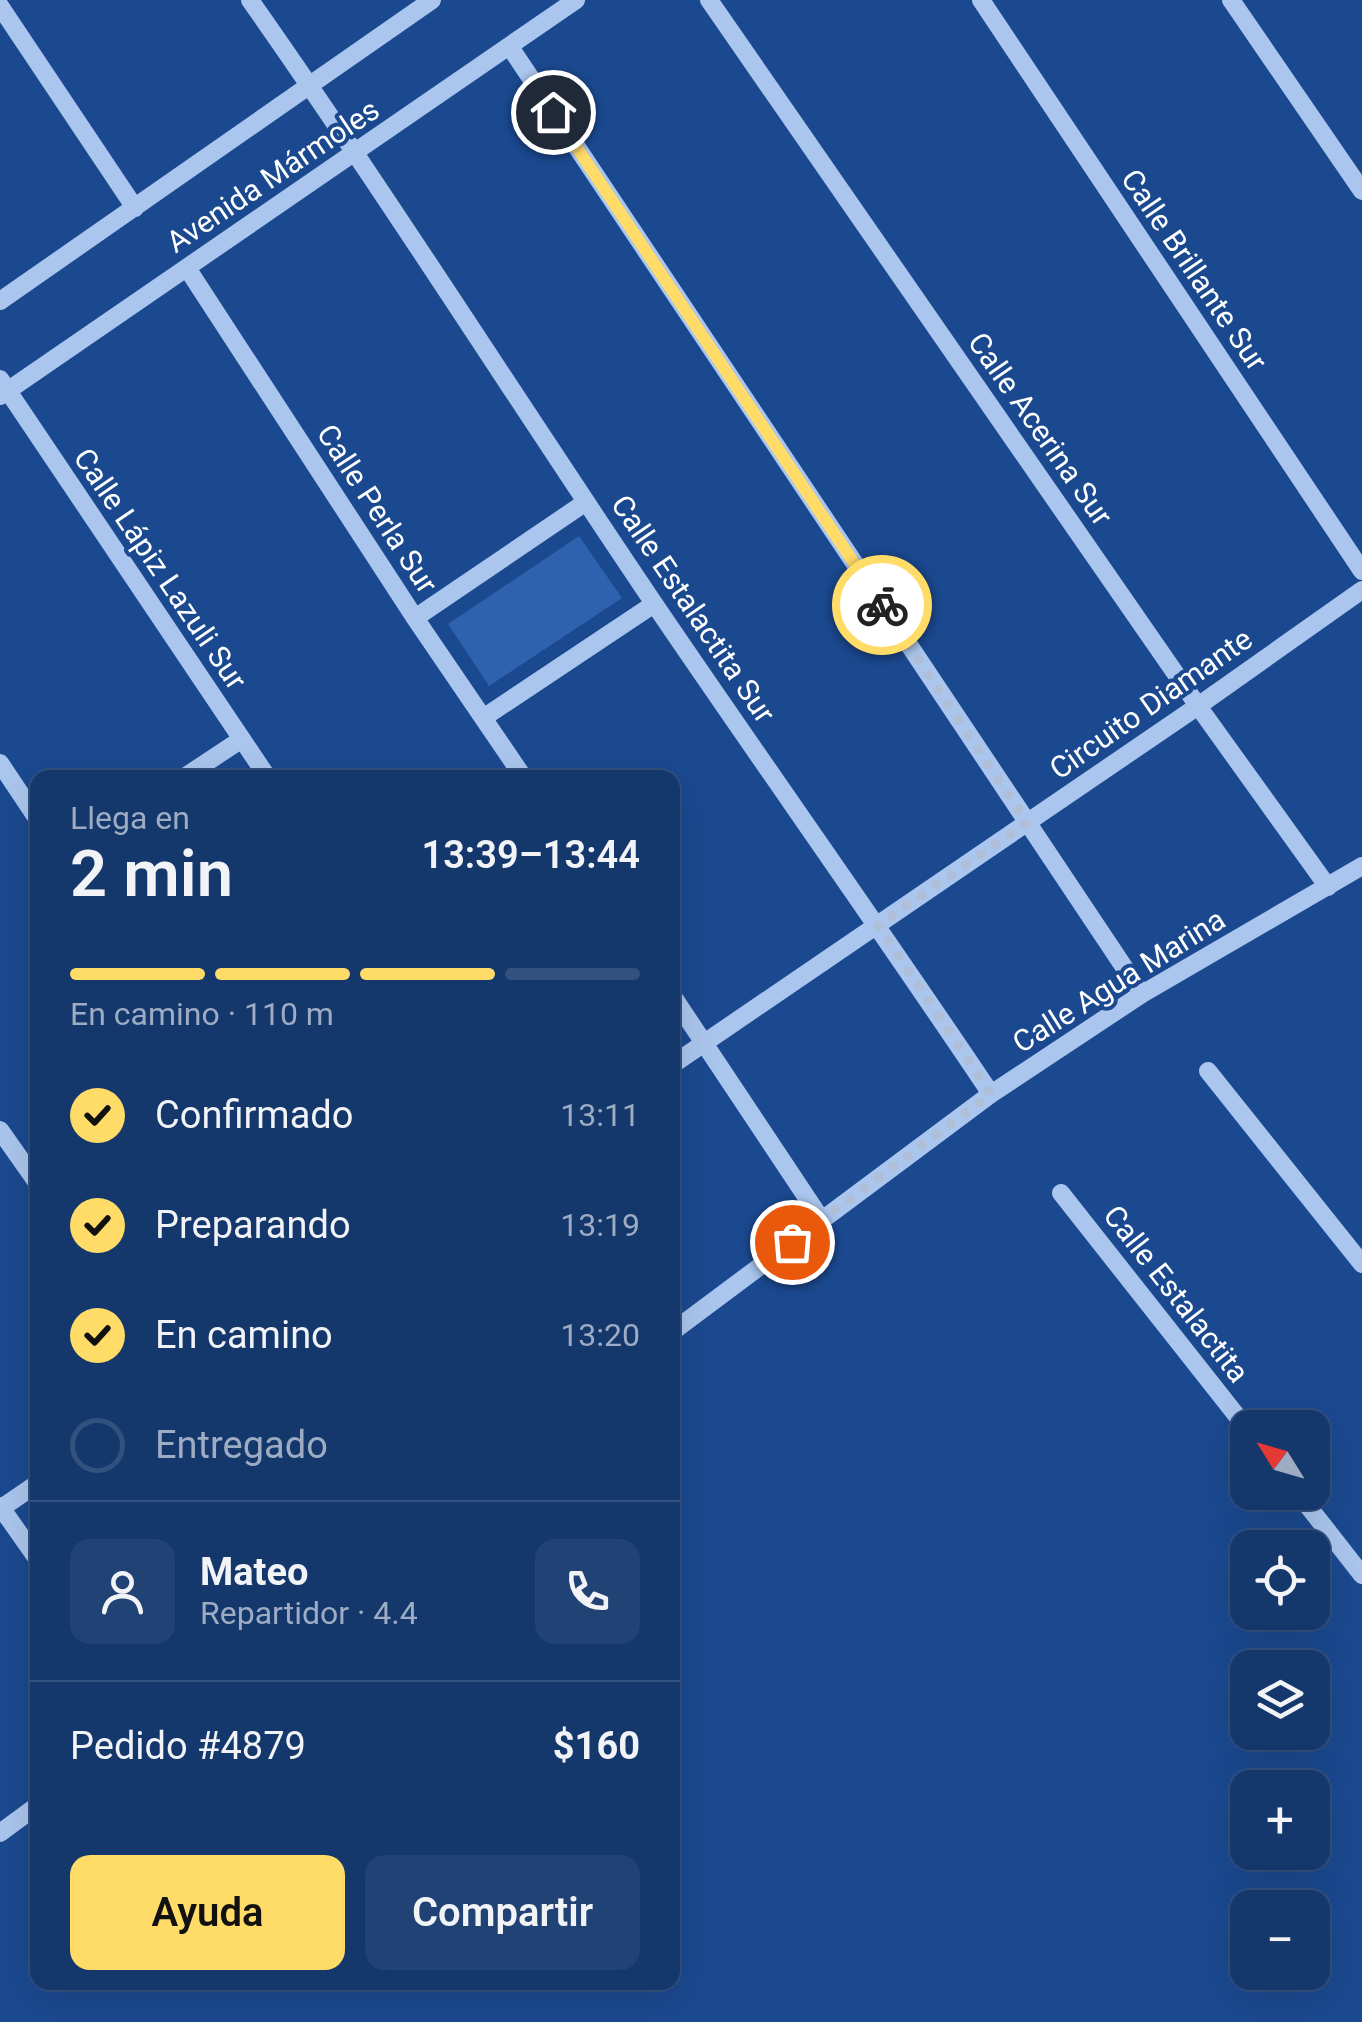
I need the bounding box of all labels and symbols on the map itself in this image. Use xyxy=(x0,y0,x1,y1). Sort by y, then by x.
pin xyxy=(511,70,596,155)
street label: Avenida Mármoles xyxy=(160,92,385,260)
street label: Calle Brillante Sur xyxy=(1114,162,1275,377)
street label: Calle Acerina Sur xyxy=(961,326,1120,532)
street label: Calle Perla Sur xyxy=(310,418,445,600)
street label: Calle Lápiz Lazuli Sur xyxy=(67,442,254,696)
street label: Calle Estalactita Sur xyxy=(604,488,783,729)
courier xyxy=(832,555,932,655)
street label: Circuito Diamante xyxy=(1043,621,1258,786)
street label: Calle Agua Marina xyxy=(1006,901,1231,1060)
street label: Calle Estalactita xyxy=(1096,1198,1256,1389)
pin xyxy=(750,1200,835,1285)
north arrow xyxy=(1230,1410,1330,1510)

